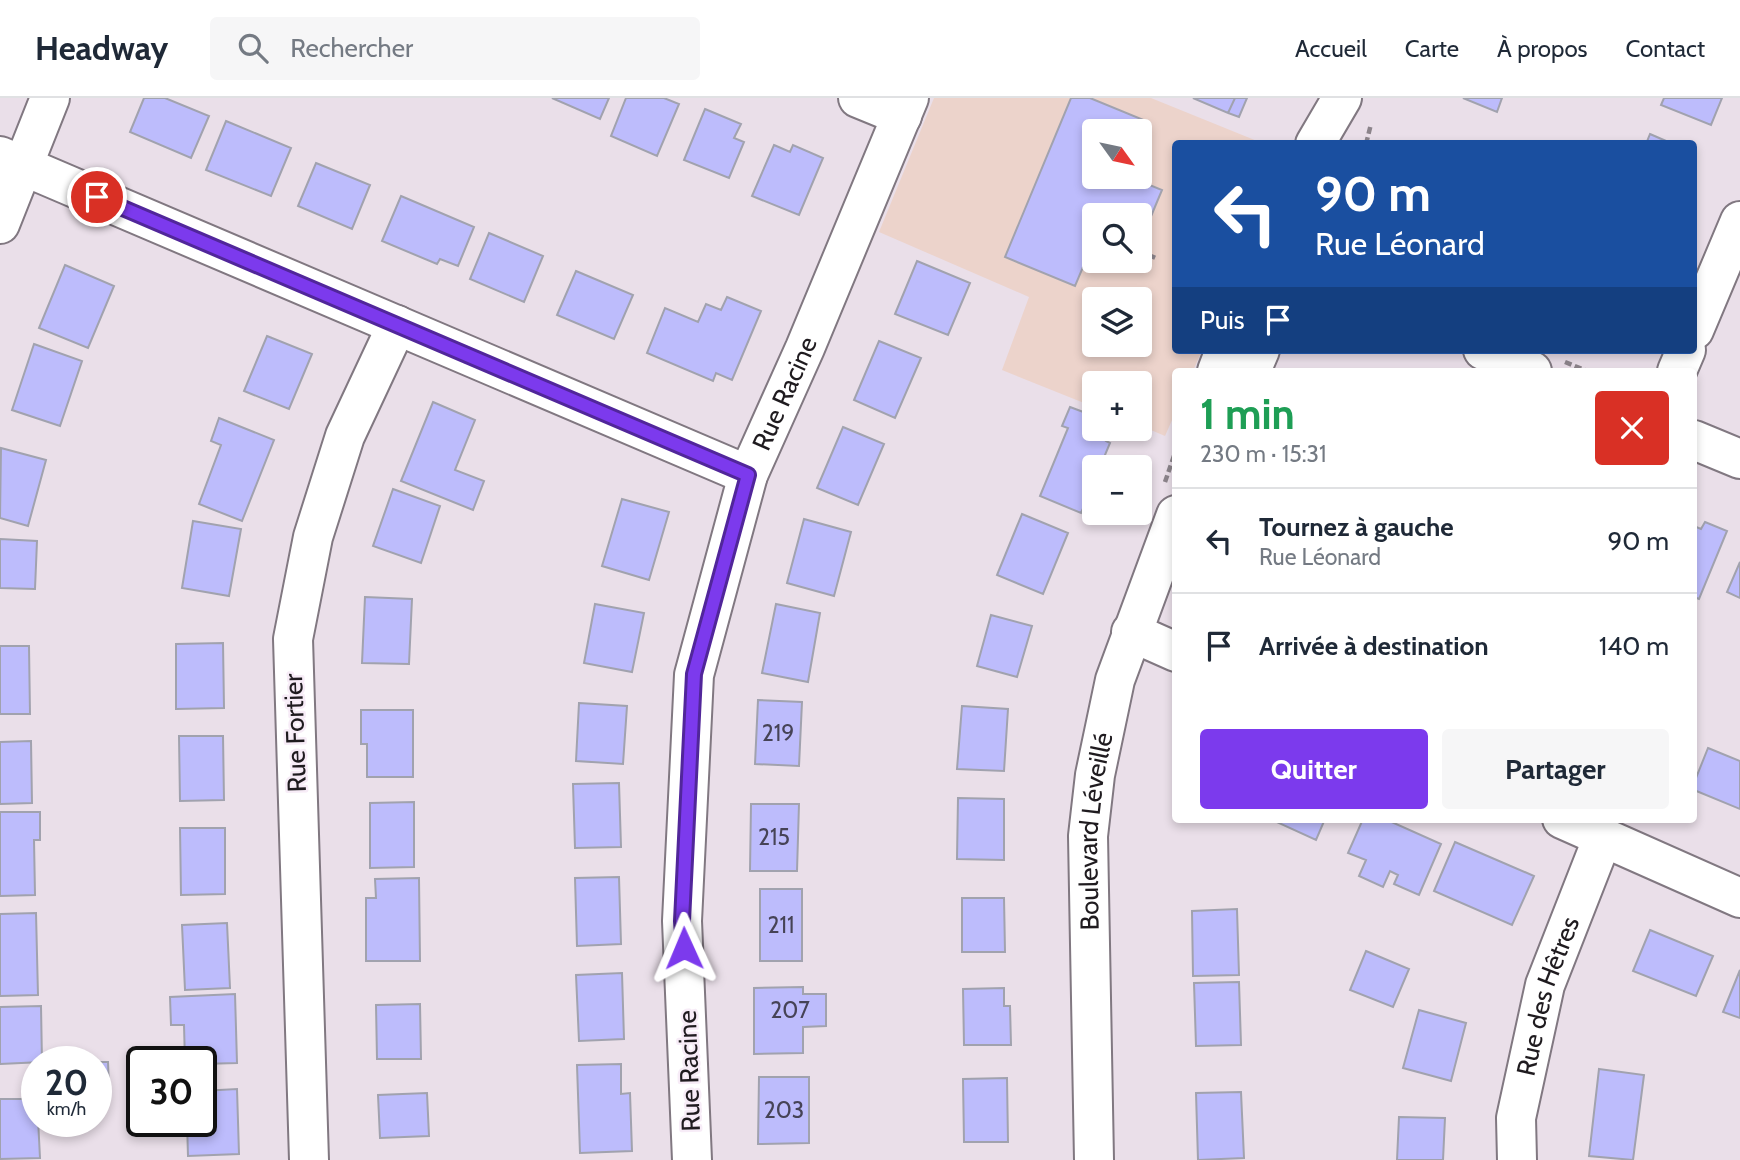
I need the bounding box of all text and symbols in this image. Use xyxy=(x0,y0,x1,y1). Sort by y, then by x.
search box xyxy=(210,17,700,80)
text: Headway xyxy=(35,28,168,68)
icon: search xyxy=(234,29,272,67)
text: Rechercher xyxy=(290,32,413,64)
text: Accueil xyxy=(1295,34,1367,63)
text: Carte xyxy=(1405,34,1459,63)
text: À propos xyxy=(1497,34,1588,63)
text: Contact xyxy=(1626,34,1705,63)
north arrow xyxy=(1082,119,1152,189)
map controls xyxy=(1082,119,1152,525)
text: 90 m xyxy=(1315,164,1431,223)
pin xyxy=(67,167,127,227)
icon: left xyxy=(1200,168,1291,259)
icon: arrive xyxy=(78,178,116,216)
button: search xyxy=(1082,203,1152,273)
text: Rue Léonard xyxy=(1315,224,1485,263)
button: layers xyxy=(1082,287,1152,357)
icon: arrive xyxy=(1259,301,1297,339)
text: Puis xyxy=(1200,304,1245,336)
street label: Rue Racine xyxy=(745,332,824,455)
button: + xyxy=(1082,371,1152,441)
text: 1 min xyxy=(1200,388,1295,440)
button: close xyxy=(1595,391,1669,465)
text: 230 m · 15:31 xyxy=(1200,440,1326,468)
button: − xyxy=(1082,455,1152,525)
text: Tournez à gauche xyxy=(1259,511,1454,543)
icon: left xyxy=(1200,522,1238,560)
text: 90 m xyxy=(1607,525,1669,557)
text: Rue Léonard xyxy=(1259,543,1381,571)
icon: arrive xyxy=(1200,627,1238,665)
text: Arrivée à destination xyxy=(1259,630,1489,662)
text: 140 m xyxy=(1599,630,1669,662)
street label: Rue Fortier xyxy=(277,672,313,793)
house number: 219 xyxy=(762,719,794,747)
button: Quitter xyxy=(1200,729,1428,809)
button: Partager xyxy=(1442,729,1669,809)
street label: Boulevard Léveillé xyxy=(1072,730,1120,931)
house number: 215 xyxy=(758,823,790,851)
position arrow xyxy=(647,911,721,985)
house number: 211 xyxy=(767,911,795,939)
street label: Rue des Hêtres xyxy=(1510,912,1586,1079)
house number: 207 xyxy=(770,996,810,1024)
street label: Rue Racine xyxy=(671,1010,707,1132)
speed limit sign: 30 xyxy=(126,1046,217,1137)
text: 20 xyxy=(45,1061,88,1104)
house number: 203 xyxy=(764,1096,804,1124)
text: km/h xyxy=(47,1098,86,1120)

